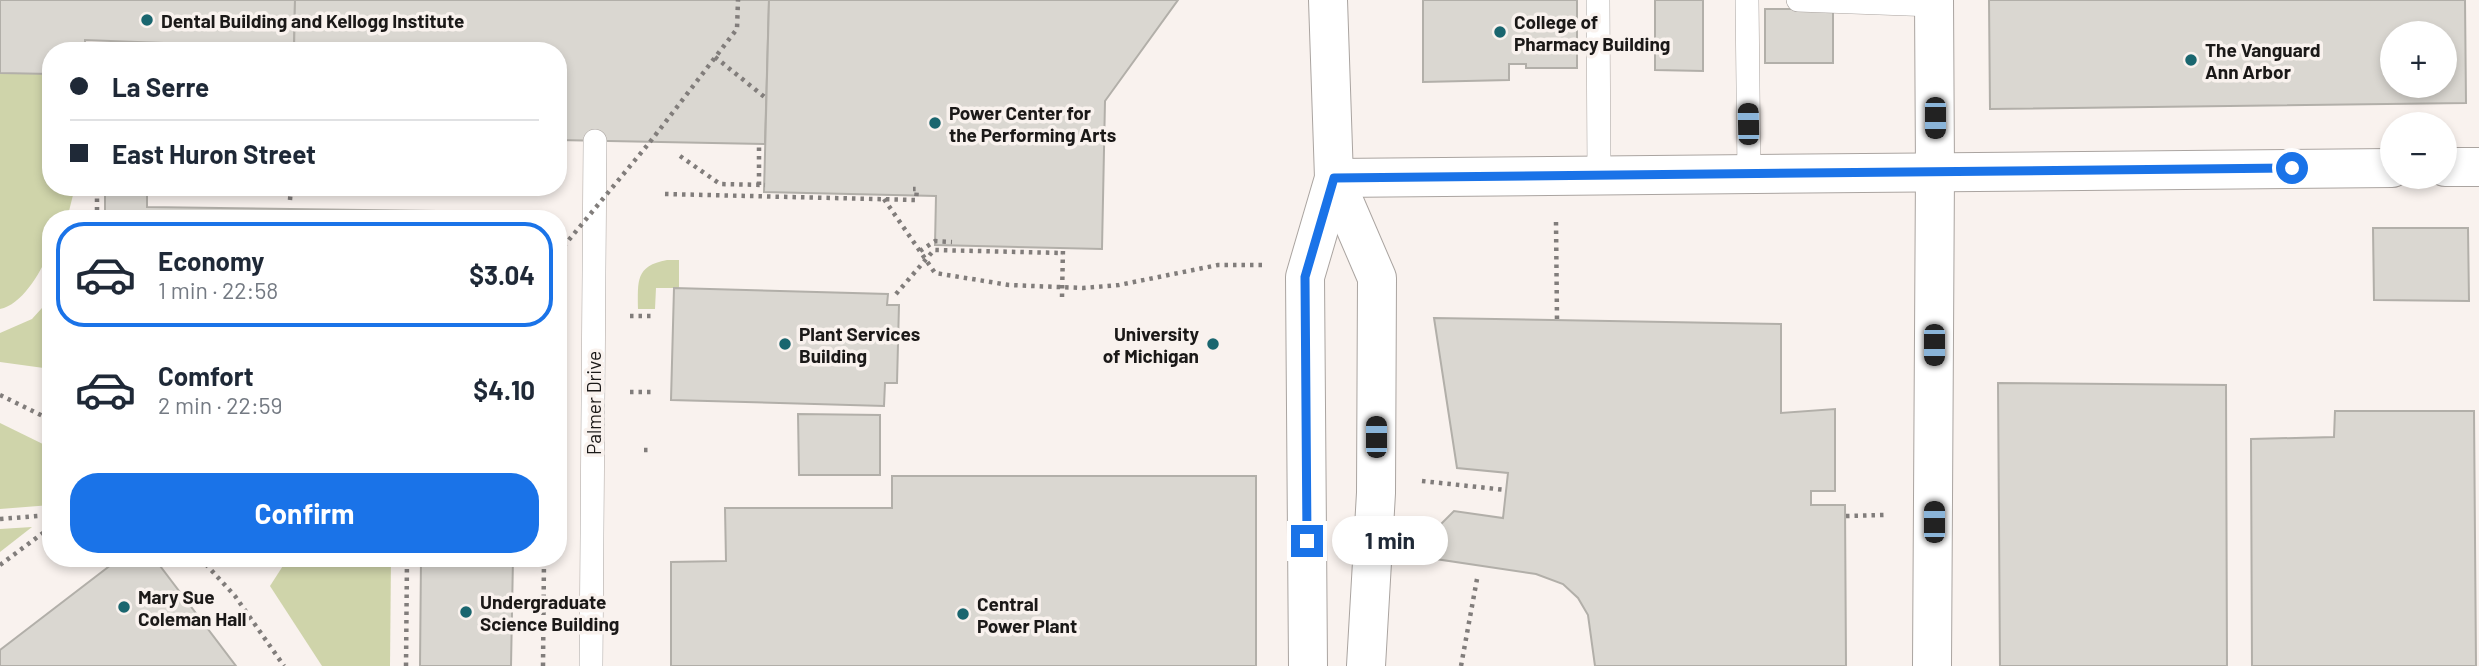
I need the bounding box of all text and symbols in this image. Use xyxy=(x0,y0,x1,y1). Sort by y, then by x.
place label: Dental Building and Kellogg Institute xyxy=(161,9,464,32)
place label: College of Pharmacy Building xyxy=(1514,10,1670,55)
marker: Dental Building and Kellogg Institute xyxy=(139,12,155,28)
map controls xyxy=(2380,21,2457,189)
button: + xyxy=(2380,21,2457,98)
marker: College of Pharmacy Building xyxy=(1492,24,1508,40)
place label: The Vanguard Ann Arbor xyxy=(2205,38,2320,83)
marker: The Vanguard Ann Arbor xyxy=(2183,52,2199,68)
text: La Serre xyxy=(112,71,209,102)
car xyxy=(1925,97,1946,139)
place label: Power Center for the Performing Arts xyxy=(949,101,1116,146)
car xyxy=(1738,103,1759,145)
button: − xyxy=(2380,112,2457,189)
marker: Power Center for the Performing Arts xyxy=(927,115,943,131)
text: East Huron Street xyxy=(112,138,316,169)
route start xyxy=(2276,152,2308,184)
icon: car xyxy=(74,243,137,306)
text: Economy xyxy=(158,245,264,276)
text: $3.04 xyxy=(469,259,535,290)
text: 1 min · 22:58 xyxy=(158,276,278,304)
place label: Plant Services Building xyxy=(799,322,920,367)
place label: University of Michigan xyxy=(1103,322,1199,367)
car xyxy=(1924,324,1945,366)
marker: Plant Services Building xyxy=(777,336,793,352)
marker: University of Michigan xyxy=(1205,336,1221,352)
street label: Palmer Drive xyxy=(582,351,605,455)
icon: car xyxy=(74,358,137,421)
text: Comfort xyxy=(158,360,254,391)
text: $4.10 xyxy=(473,374,535,405)
text: 2 min · 22:59 xyxy=(158,391,283,419)
car xyxy=(1366,416,1387,458)
button: Confirm xyxy=(70,473,539,553)
car xyxy=(1924,501,1945,543)
callout: 1 min xyxy=(1332,516,1447,566)
route end xyxy=(1291,525,1323,557)
text: 1 min xyxy=(1365,526,1415,554)
place label: Mary Sue Coleman Hall xyxy=(138,585,246,630)
place label: Undergraduate Science Building xyxy=(480,590,619,635)
place label: Central Power Plant xyxy=(977,592,1077,637)
marker: Mary Sue Coleman Hall xyxy=(116,599,132,615)
marker: Undergraduate Science Building xyxy=(458,604,474,620)
marker: Central Power Plant xyxy=(955,606,971,622)

